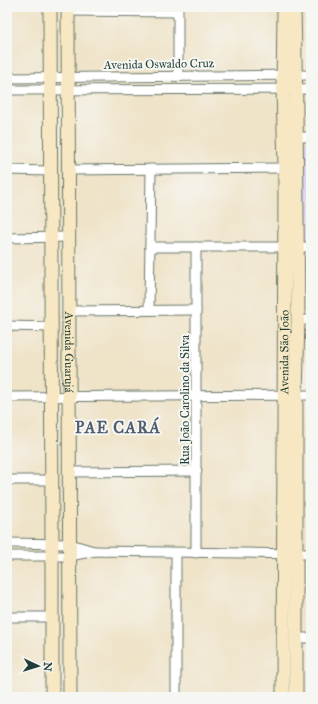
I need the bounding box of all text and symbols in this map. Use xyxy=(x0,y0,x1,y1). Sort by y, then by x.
street label: Avenida Oswaldo Cruz xyxy=(103,56,215,72)
street label: Avenida São João xyxy=(277,310,292,395)
street label: Avenida Guarujá xyxy=(62,311,76,393)
street label: Rua João Carolino da Silva xyxy=(178,334,193,465)
district label: PAE CARÁ xyxy=(75,416,161,437)
north arrow xyxy=(18,646,58,686)
text: N xyxy=(41,662,54,672)

